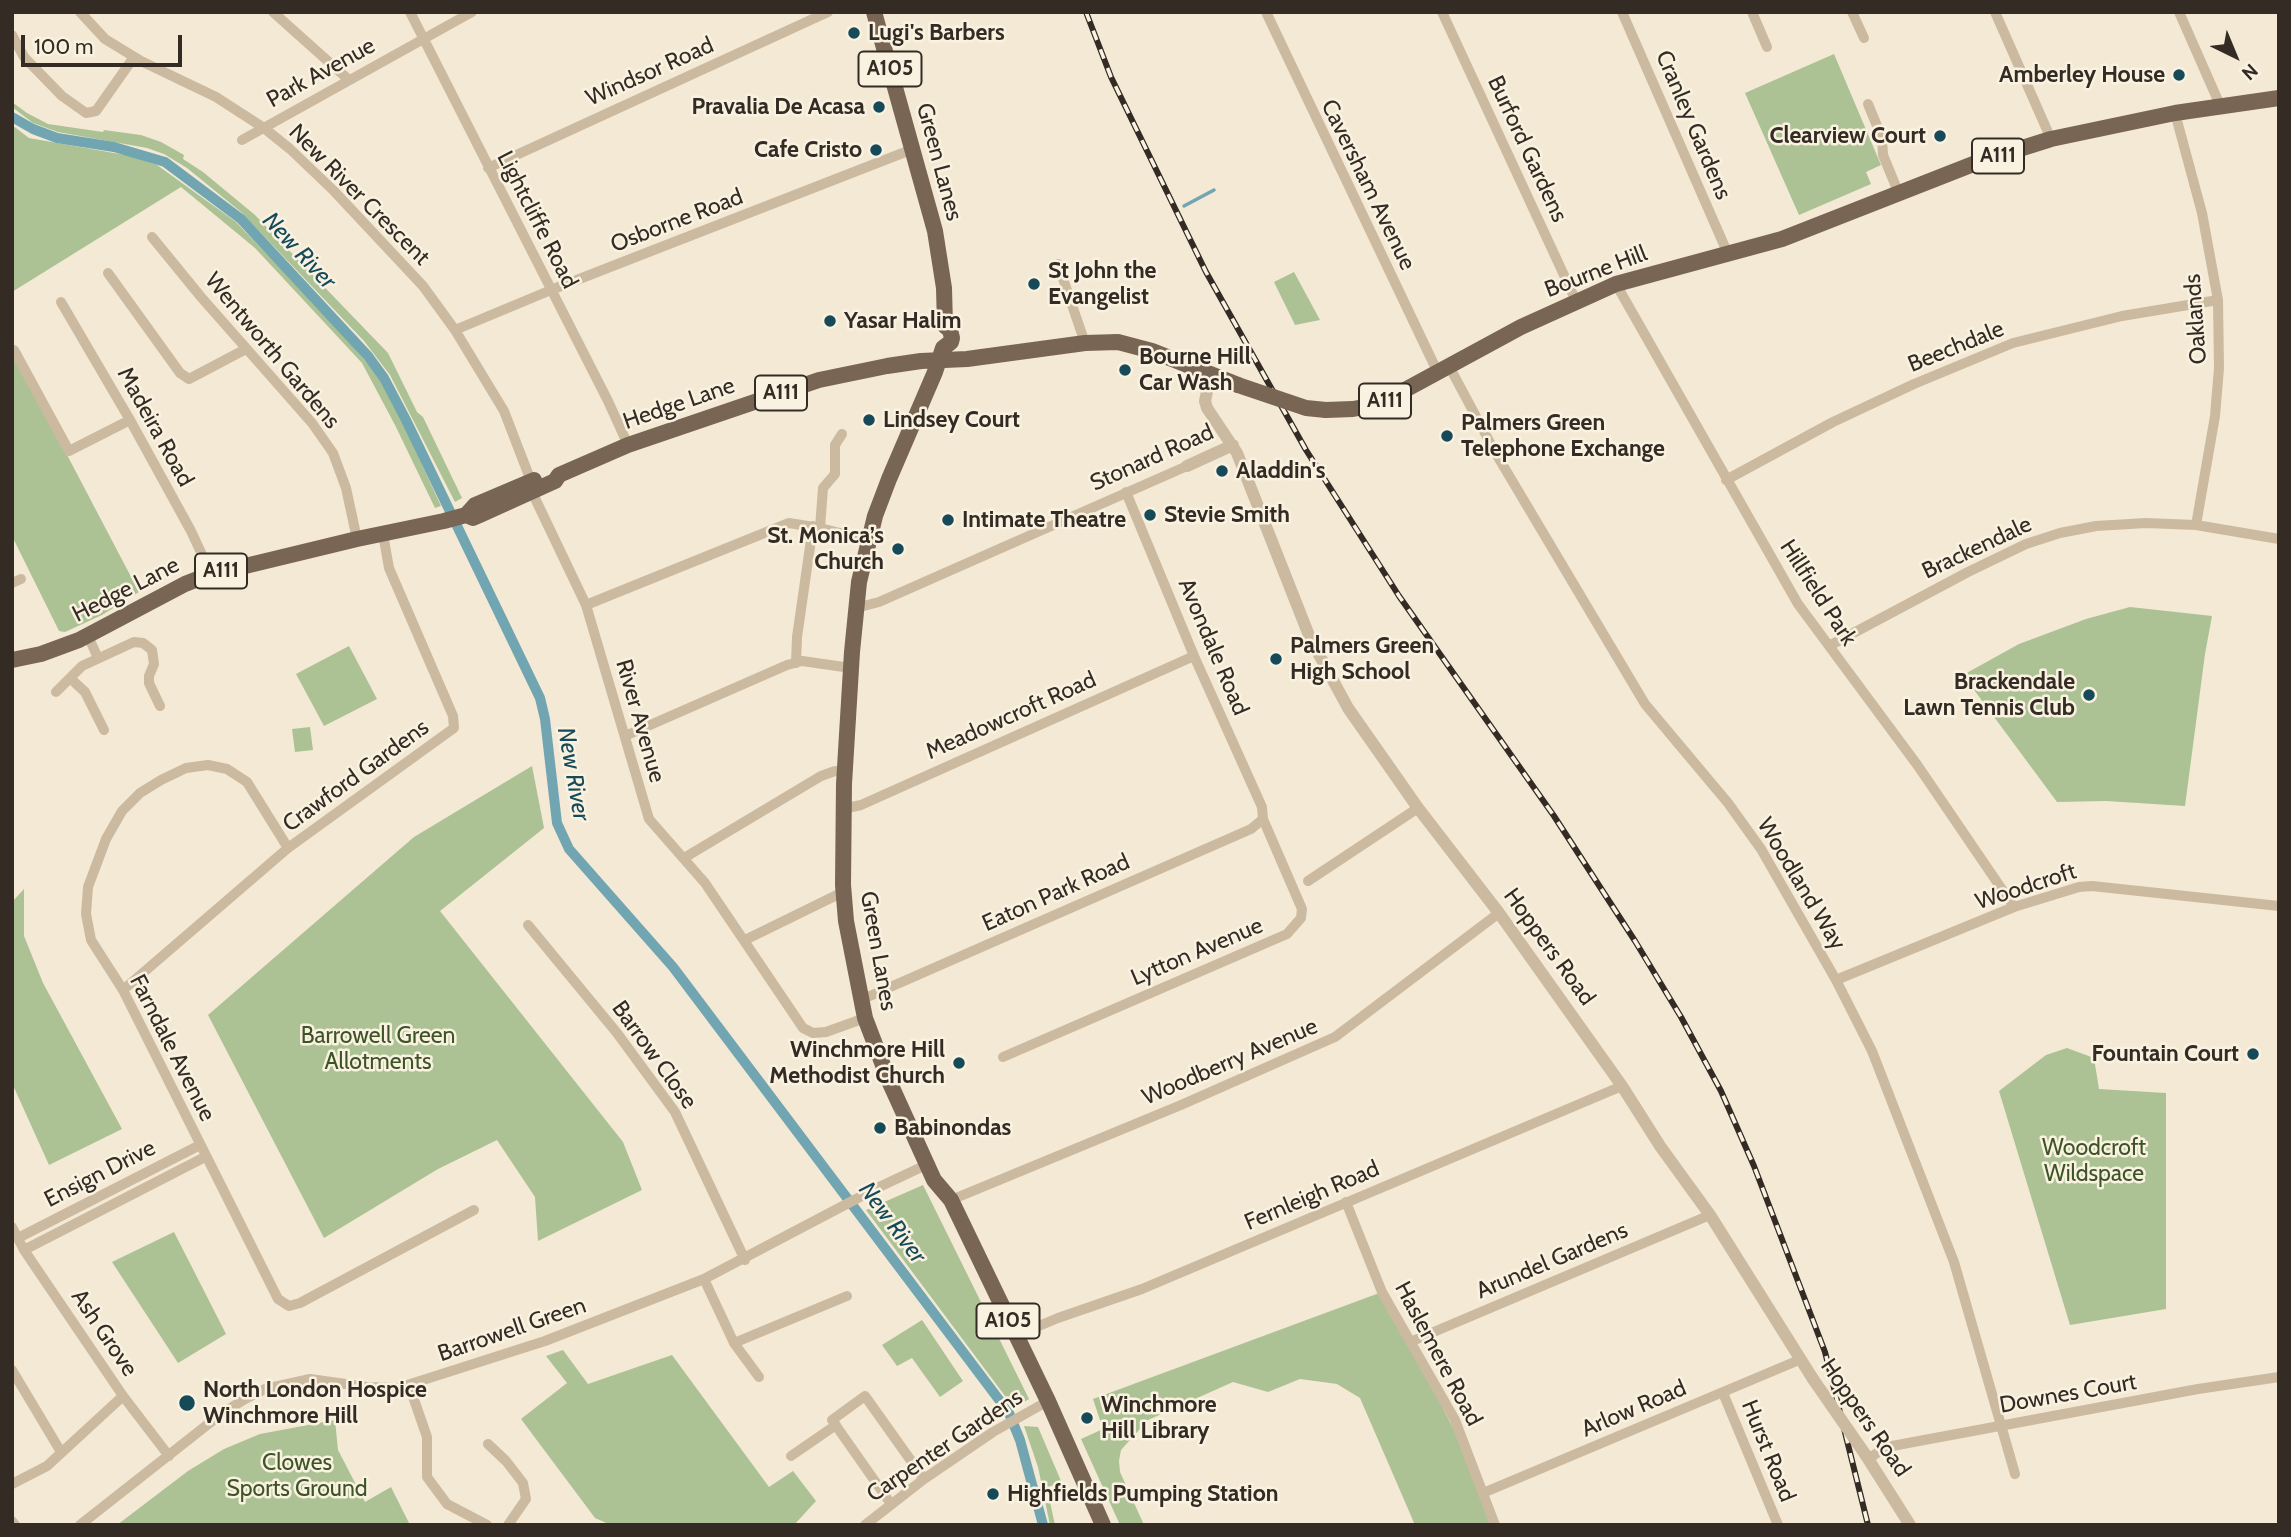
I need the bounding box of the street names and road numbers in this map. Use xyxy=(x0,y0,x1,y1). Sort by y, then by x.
street label: Park Avenue xyxy=(262,32,380,114)
street label: Windsor Road xyxy=(582,32,718,112)
street label: Cranley Gardens xyxy=(1649,46,1737,204)
road number: A105 xyxy=(858,52,922,86)
street label: Burford Gardens xyxy=(1481,71,1573,227)
street label: Caversham Avenue xyxy=(1315,95,1421,275)
street label: Green Lanes xyxy=(910,100,968,224)
street label: New River Crescent xyxy=(283,119,435,271)
road number: A111 xyxy=(1972,138,2024,174)
street label: Lightcliffe Road xyxy=(491,147,583,293)
street label: Osborne Road xyxy=(607,183,747,259)
street label: Bourne Hill xyxy=(1541,240,1651,304)
street label: Wentworth Gardens xyxy=(199,267,345,435)
street label: Oaklands xyxy=(2179,273,2213,365)
street label: Beechdale xyxy=(1904,315,2008,379)
street label: Madeira Road xyxy=(111,362,199,492)
street label: Hedge Lane xyxy=(620,372,738,436)
road number: A111 xyxy=(755,376,807,410)
road number: A111 xyxy=(1359,384,1411,418)
street label: Stonard Road xyxy=(1086,419,1218,497)
street label: Brackendale xyxy=(1918,511,2036,585)
street label: Hillfield Park xyxy=(1774,535,1862,651)
street label: Hedge Lane xyxy=(68,551,184,629)
road number: A111 xyxy=(195,554,247,588)
street label: Avondale Road xyxy=(1172,574,1254,720)
street label: River Avenue xyxy=(609,656,671,786)
street label: Meadowcroft Road xyxy=(922,666,1100,766)
street label: Crawford Gardens xyxy=(278,714,434,838)
street label: Woodland Way xyxy=(1751,813,1851,955)
street label: Eaton Park Road xyxy=(978,848,1134,938)
street label: Woodcroft xyxy=(1972,858,2080,916)
street label: Hoppers Road xyxy=(1497,883,1601,1011)
street label: Green Lanes xyxy=(854,889,902,1013)
street label: Lytton Avenue xyxy=(1127,912,1267,992)
street label: Farndale Avenue xyxy=(123,970,221,1126)
street label: Barrow Close xyxy=(606,996,702,1114)
street label: Woodberry Avenue xyxy=(1138,1013,1322,1111)
street label: Ensign Drive xyxy=(40,1134,160,1214)
street label: Fernleigh Road xyxy=(1240,1155,1384,1237)
street label: Arundel Gardens xyxy=(1472,1217,1632,1305)
street label: Haslemere Road xyxy=(1388,1277,1488,1431)
street label: Ash Grove xyxy=(65,1284,143,1382)
street label: Barrowell Green xyxy=(434,1292,590,1368)
road number: A105 xyxy=(976,1304,1040,1338)
street label: Hoppers Road xyxy=(1814,1354,1916,1482)
street label: Downes Court xyxy=(1997,1368,2139,1420)
street label: Arlow Road xyxy=(1578,1375,1690,1443)
street label: Carpenter Gardens xyxy=(862,1384,1028,1508)
street label: Hurst Road xyxy=(1735,1396,1801,1506)

